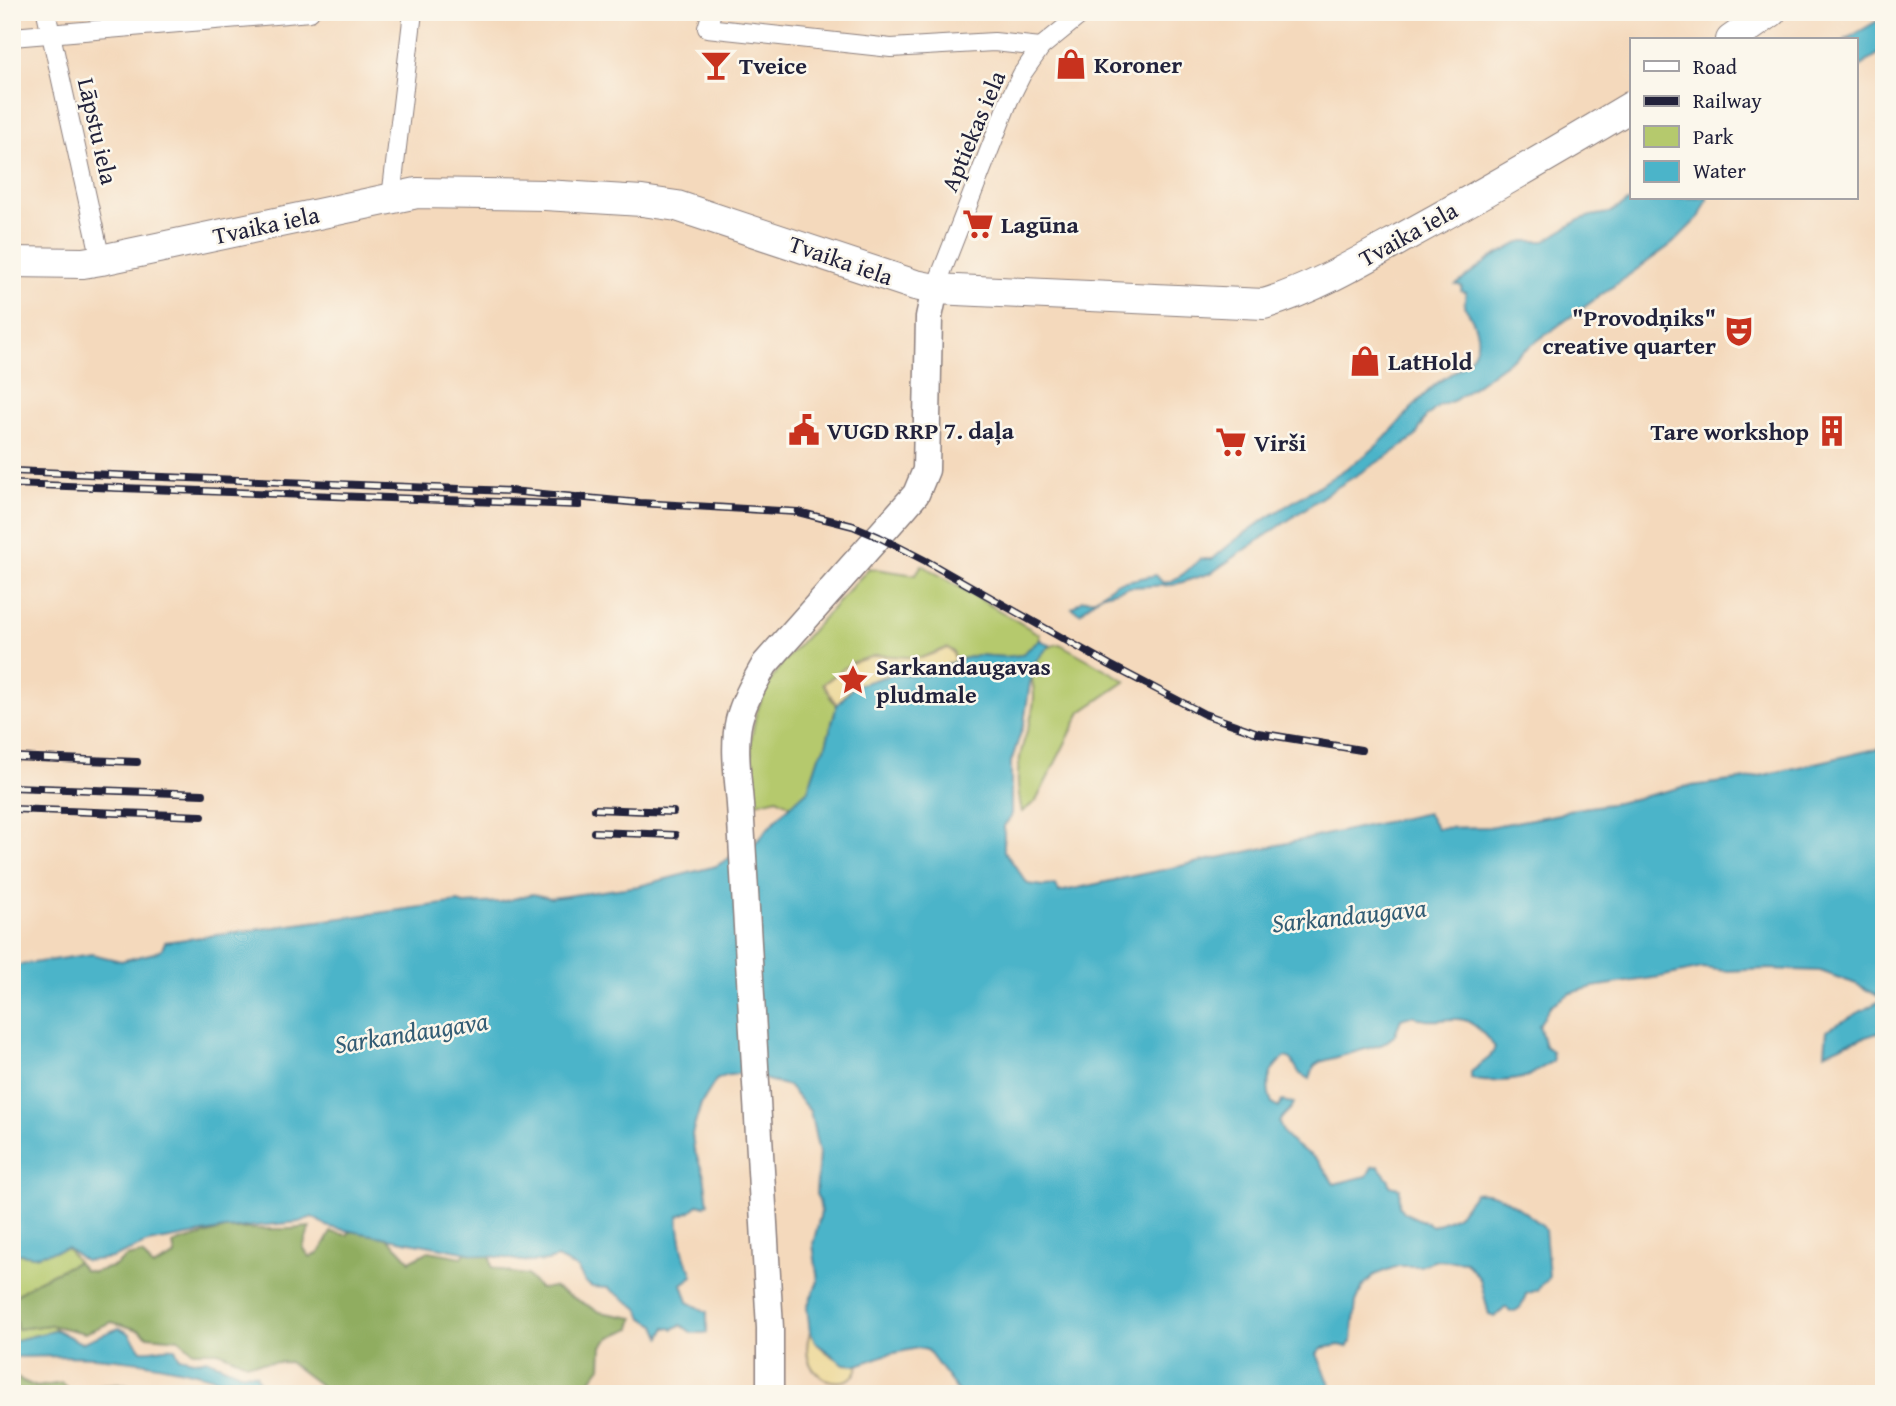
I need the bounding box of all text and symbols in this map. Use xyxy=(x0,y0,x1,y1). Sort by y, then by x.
legend xyxy=(1630,38,1857,200)
shop icon: Koroner xyxy=(1054,47,1088,81)
place label: Koroner xyxy=(1094,47,1182,82)
bar icon: Tveice xyxy=(699,48,733,82)
place label: Tveice xyxy=(739,48,807,83)
text: Road xyxy=(1693,51,1738,82)
street label: Aptiekas iela xyxy=(932,64,1014,197)
street label: Lāpstu iela xyxy=(69,74,127,188)
text: Railway xyxy=(1693,85,1762,116)
text: Park xyxy=(1693,121,1734,152)
text: Water xyxy=(1693,155,1746,186)
street label: Tvaika iela xyxy=(1352,192,1464,275)
street label: Tvaika iela xyxy=(210,197,323,253)
supermarket icon: Lagūna xyxy=(961,207,995,241)
place label: Lagūna xyxy=(1001,207,1079,242)
street label: Tvaika iela xyxy=(784,226,898,294)
place label: "Provodņiks" creative quarter xyxy=(1542,300,1716,363)
theatre icon: "Provodņiks" creative quarter xyxy=(1722,314,1756,348)
shop icon: LatHold xyxy=(1348,344,1382,378)
place label: LatHold xyxy=(1388,344,1473,379)
public building icon: VUGD RRP 7. daļa xyxy=(787,413,821,447)
place label: VUGD RRP 7. daļa xyxy=(827,413,1015,448)
place label: Tare workshop xyxy=(1650,414,1809,449)
building icon: Tare workshop xyxy=(1815,414,1849,448)
supermarket icon: Virši xyxy=(1214,425,1248,459)
place label: Virši xyxy=(1254,425,1306,460)
place label: Sarkandaugavas pludmale xyxy=(876,649,1051,712)
place icon: Sarkandaugavas pludmale xyxy=(836,663,870,697)
water label: Sarkandaugava xyxy=(1270,887,1428,943)
water label: Sarkandaugava xyxy=(331,1001,491,1063)

